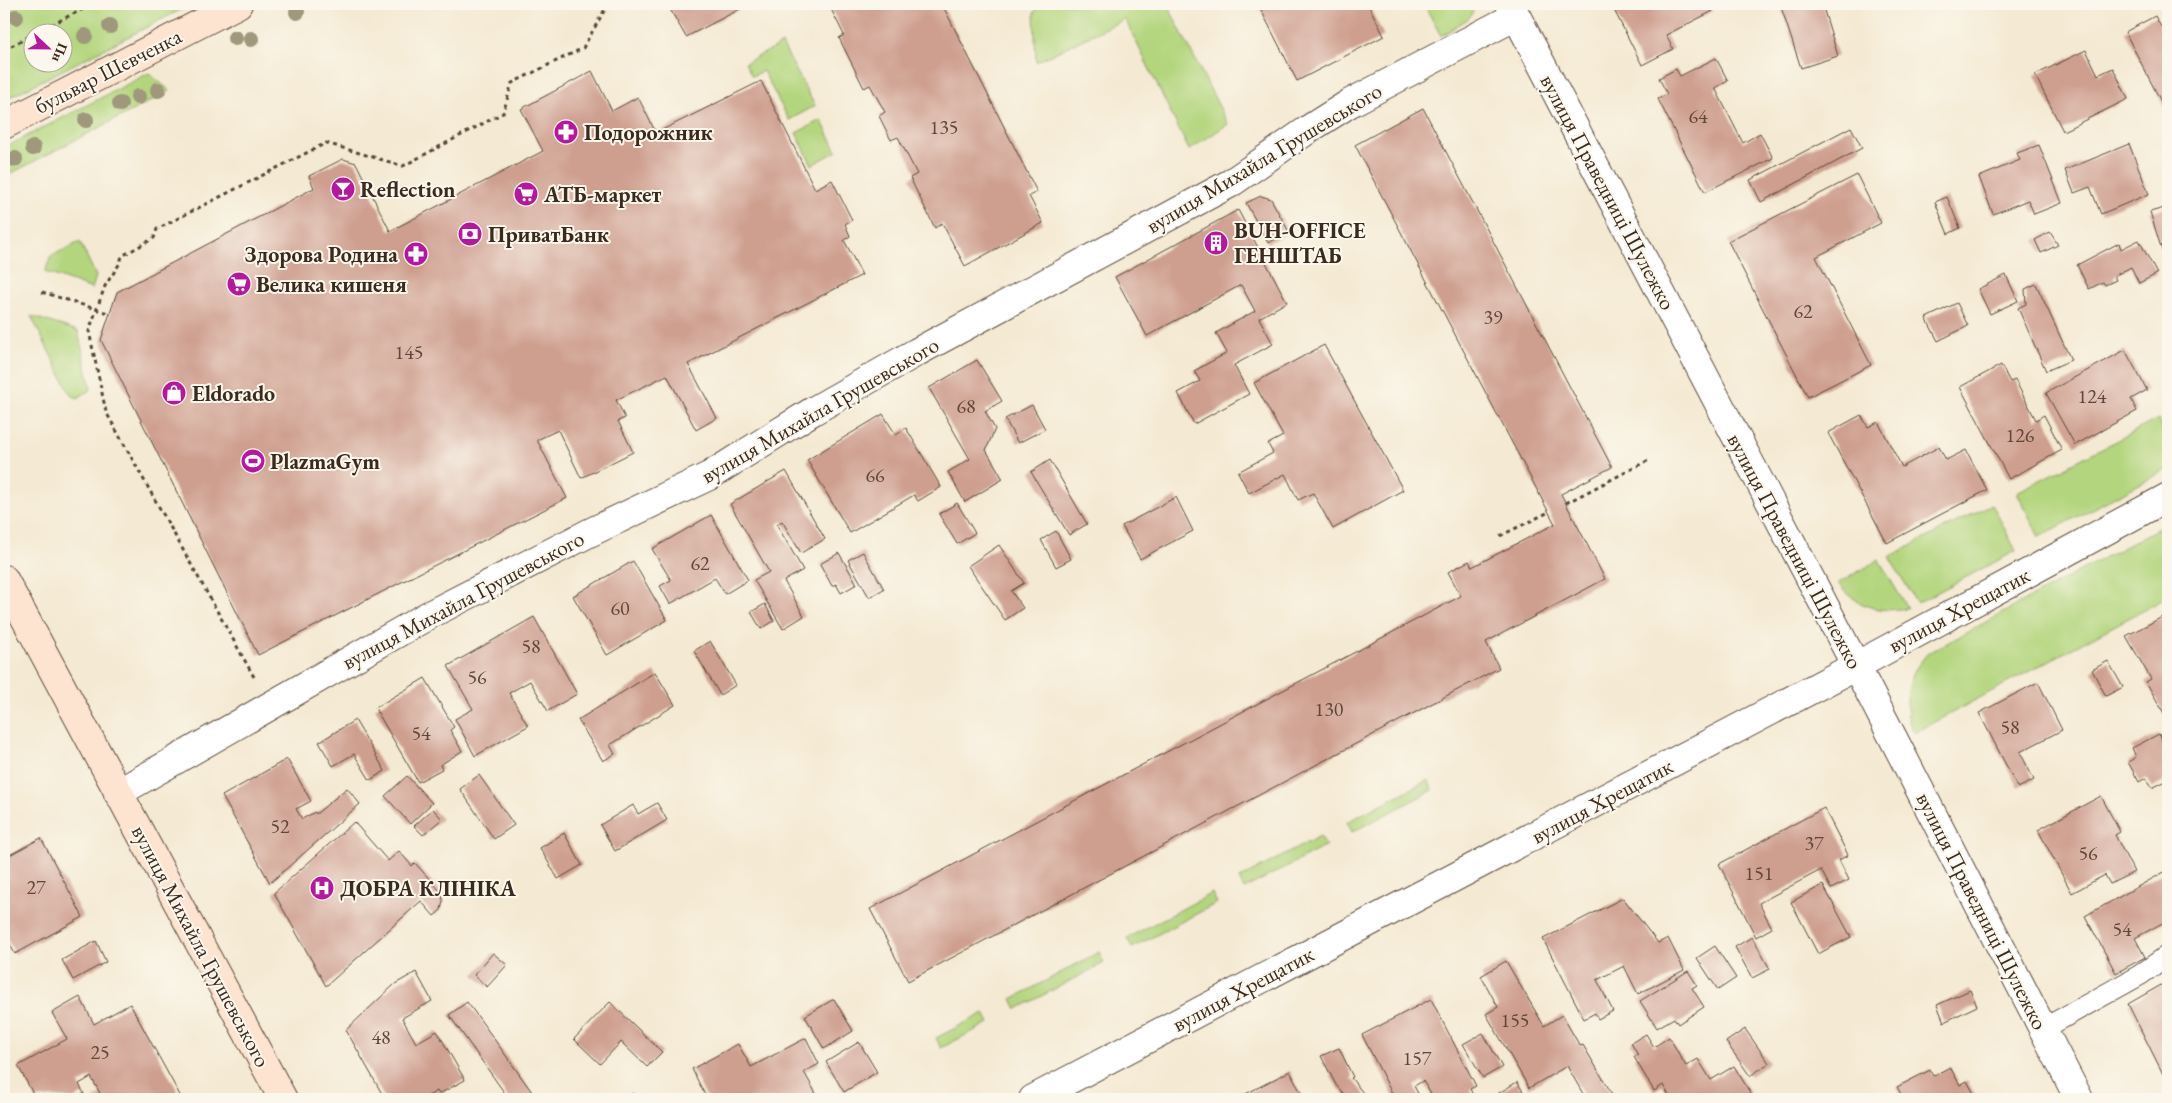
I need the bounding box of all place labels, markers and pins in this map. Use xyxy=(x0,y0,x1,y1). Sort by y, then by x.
place label: Подорожник xyxy=(584,118,714,147)
pharmacy icon: Подорожник xyxy=(553,119,579,145)
place label: Reflection xyxy=(360,175,456,204)
bar icon: Reflection xyxy=(330,176,356,202)
place label: АТБ-маркет xyxy=(543,180,661,209)
supermarket icon: АТБ-маркет xyxy=(513,181,539,207)
place label: BUH-OFFICE ГЕНШТАБ xyxy=(1234,216,1366,270)
place label: ПриватБанк xyxy=(488,220,610,249)
bank icon: ПриватБанк xyxy=(457,221,483,247)
building icon: BUH-OFFICE ГЕНШТАБ xyxy=(1203,230,1229,256)
place label: Здорова Родина xyxy=(244,240,398,269)
pharmacy icon: Здорова Родина xyxy=(403,241,429,267)
place label: Велика кишеня xyxy=(256,270,407,299)
supermarket icon: Велика кишеня xyxy=(226,271,252,297)
place label: Eldorado xyxy=(192,379,275,408)
shop icon: Eldorado xyxy=(161,380,187,406)
place label: PlazmaGym xyxy=(270,447,380,476)
sports icon: PlazmaGym xyxy=(240,448,266,474)
place label: ДОБРА КЛІНІКА xyxy=(340,874,516,903)
hospital icon: ДОБРА КЛІНІКА xyxy=(309,875,335,901)

